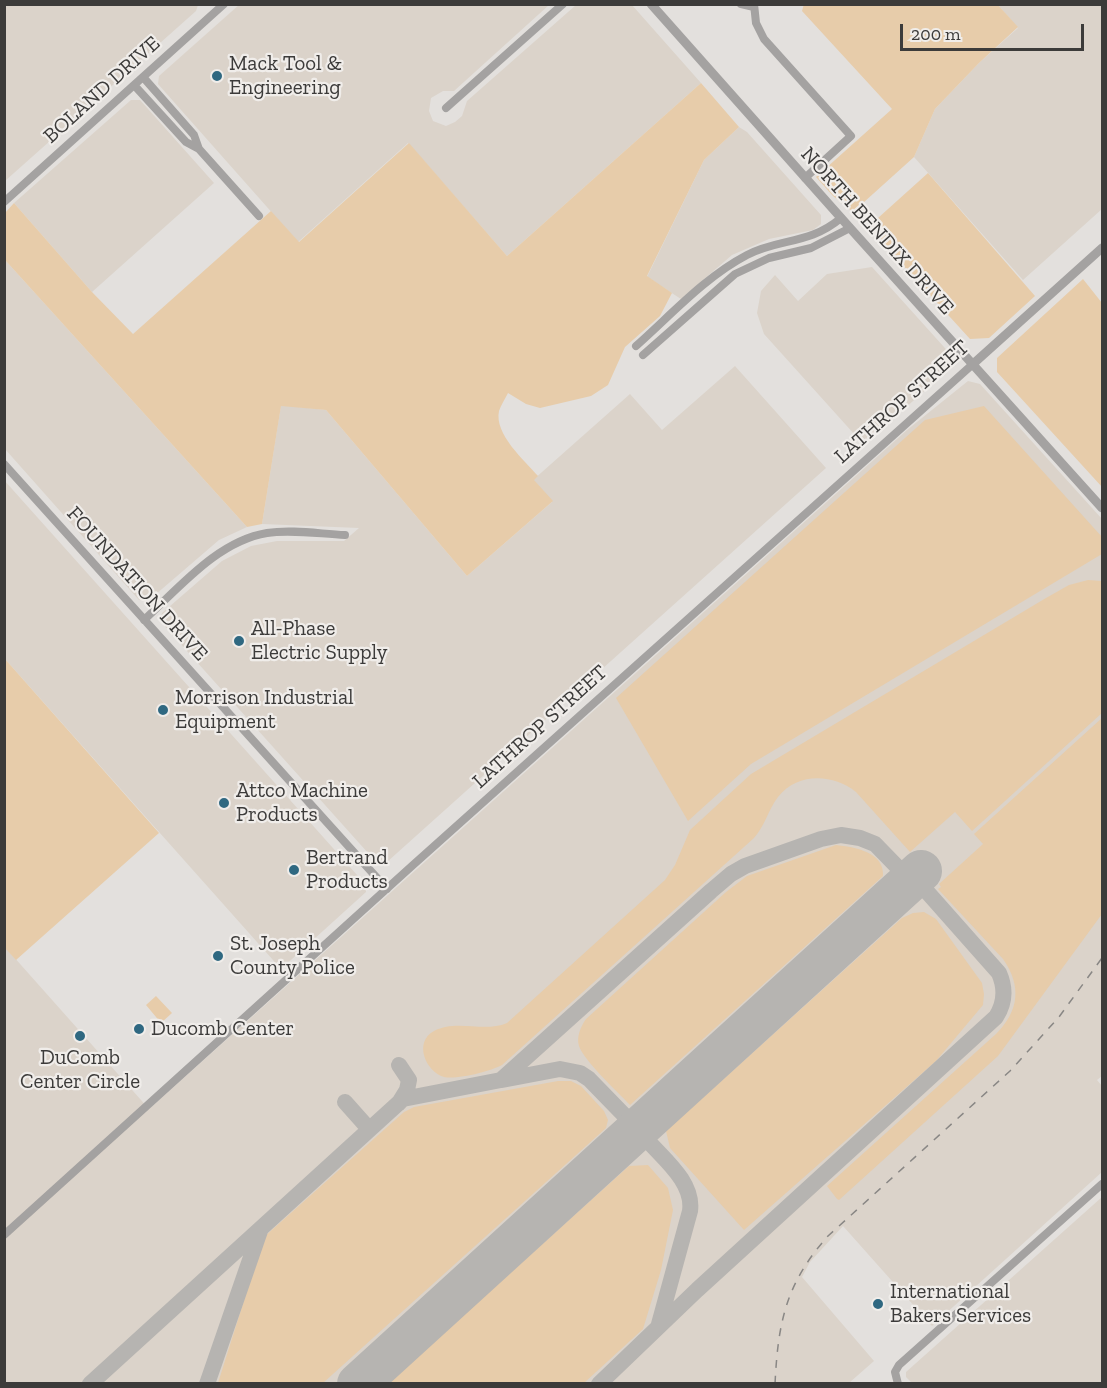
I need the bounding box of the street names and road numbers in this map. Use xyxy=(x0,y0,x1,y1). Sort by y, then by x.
street label: BOLAND DRIVE xyxy=(39,31,165,149)
street label: NORTH BENDIX DRIVE xyxy=(795,142,959,320)
street label: LATHROP STREET xyxy=(830,335,974,469)
street label: FOUNDATION DRIVE xyxy=(61,502,213,666)
street label: LATHROP STREET xyxy=(468,660,612,794)

